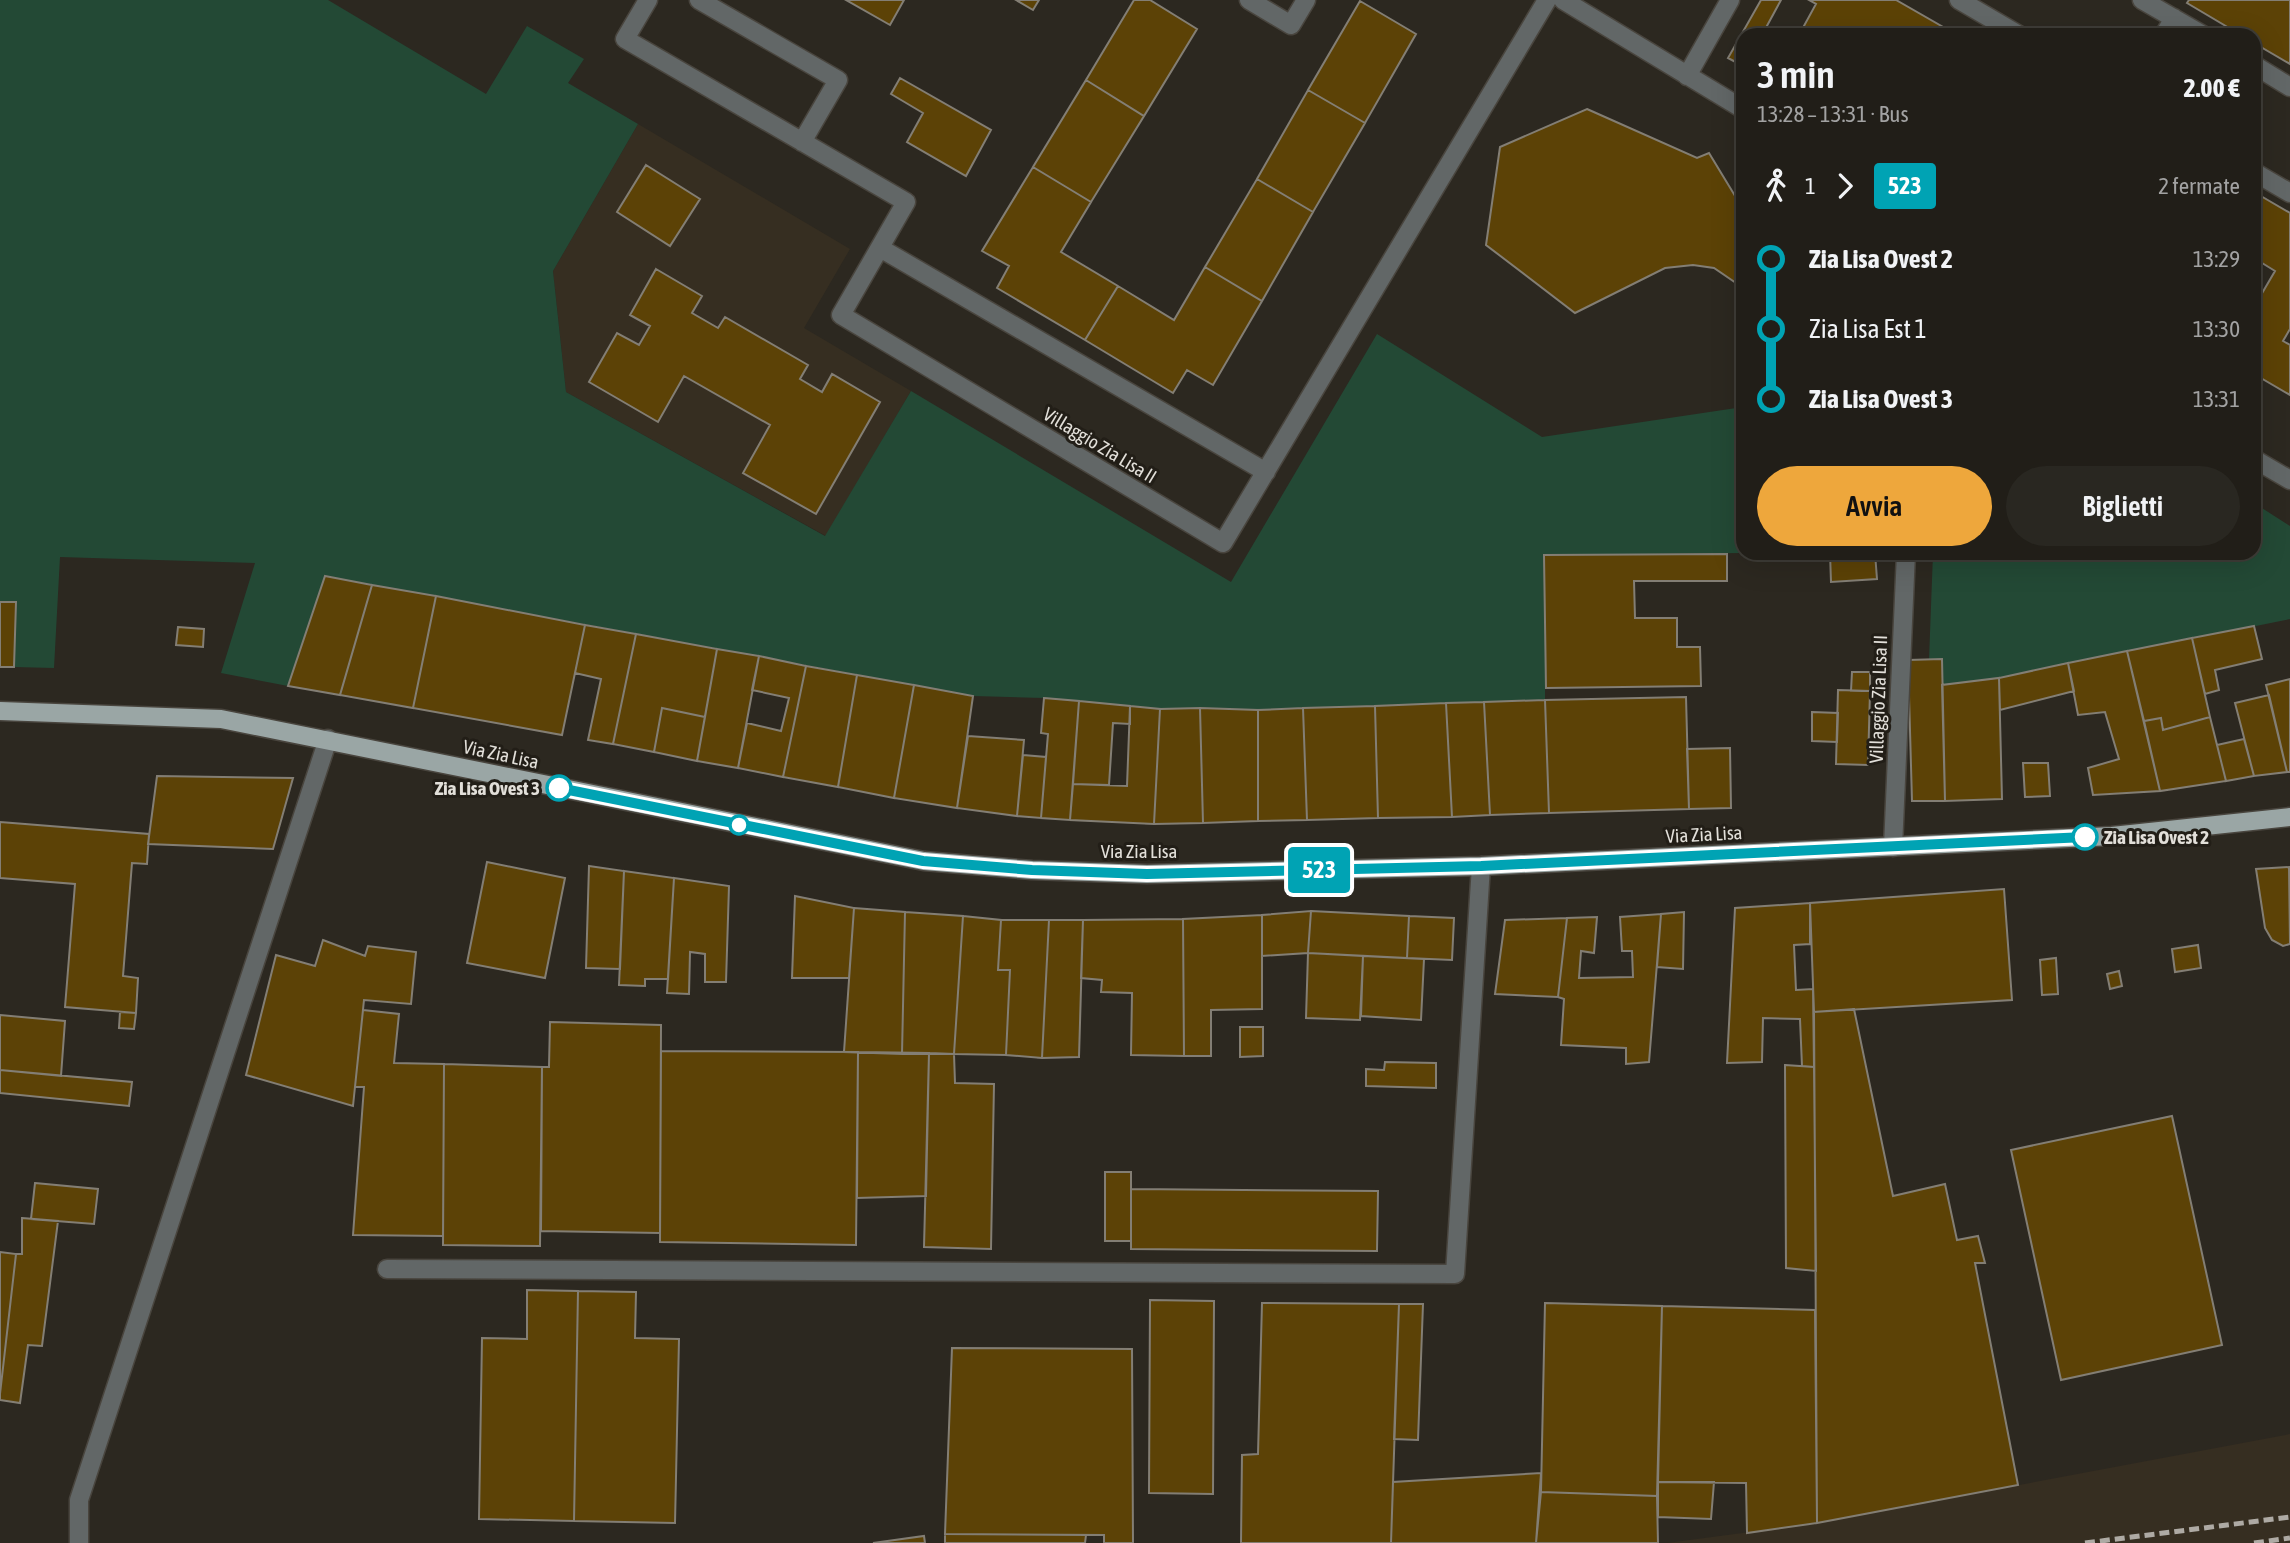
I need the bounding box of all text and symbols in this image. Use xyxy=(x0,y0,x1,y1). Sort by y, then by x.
text: 3 min xyxy=(1757,53,1835,96)
text: 2.00 € xyxy=(2183,73,2240,103)
text: 13:28 – 13:31 · Bus xyxy=(1757,101,1909,127)
icon: walk xyxy=(1757,167,1795,205)
icon: forward xyxy=(1826,167,1864,205)
text: 523 xyxy=(1888,172,1922,199)
text: 1 xyxy=(1805,173,1816,199)
text: 2 fermate xyxy=(2158,173,2240,199)
text: Zia Lisa Ovest 2 xyxy=(1809,244,1953,274)
text: 13:29 xyxy=(2193,246,2240,272)
text: Zia Lisa Est 1 xyxy=(1809,314,1927,344)
text: 13:30 xyxy=(2193,316,2240,342)
text: Zia Lisa Ovest 3 xyxy=(1809,384,1953,414)
text: 13:31 xyxy=(2193,386,2240,412)
street label: Villaggio Zia Lisa II xyxy=(1039,403,1161,487)
button: Avvia xyxy=(1757,466,1992,546)
button: Biglietti xyxy=(2006,466,2240,546)
street label: Villaggio Zia Lisa II xyxy=(1865,634,1891,764)
street label: Via Zia Lisa xyxy=(461,735,541,773)
marker: Zia Lisa Ovest 3 xyxy=(546,775,572,801)
place label: Zia Lisa Ovest 3 xyxy=(435,777,540,799)
unlabelled marker xyxy=(729,815,749,835)
street label: Via Zia Lisa xyxy=(1665,821,1743,847)
marker: Zia Lisa Ovest 2 xyxy=(2072,824,2098,850)
place label: Zia Lisa Ovest 2 xyxy=(2104,826,2209,848)
street label: Via Zia Lisa xyxy=(1101,840,1177,862)
line badge: 523 xyxy=(1279,847,1359,893)
text: 523 xyxy=(1302,856,1336,883)

